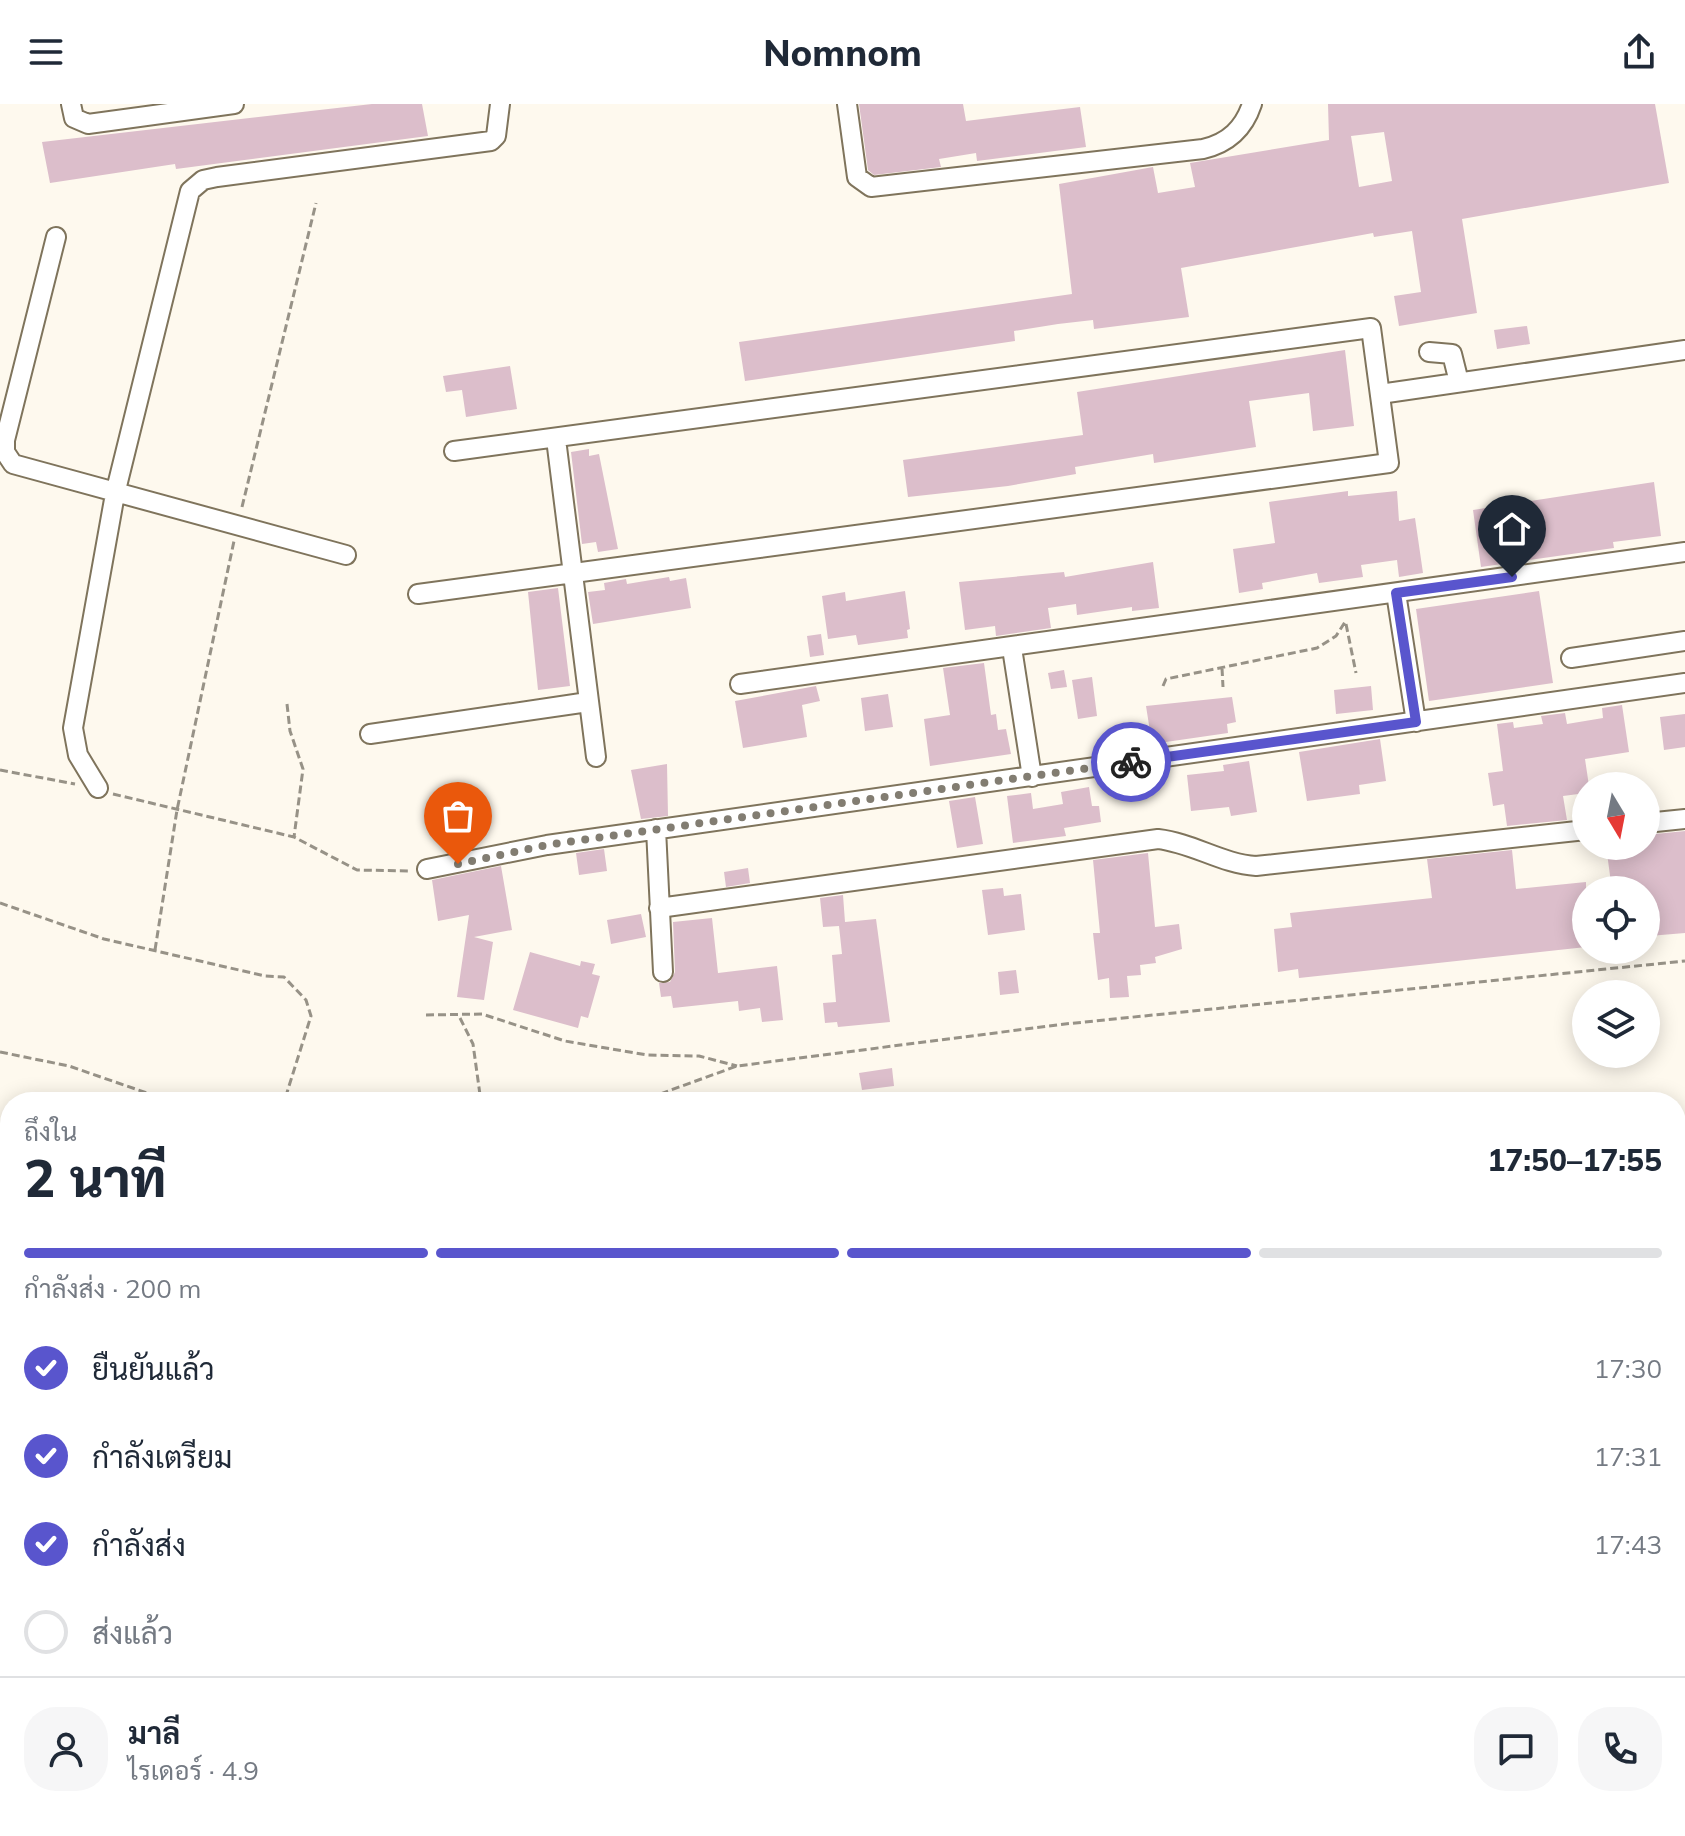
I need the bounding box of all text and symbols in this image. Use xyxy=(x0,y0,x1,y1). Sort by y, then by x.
icon: menu xyxy=(24,30,68,74)
text: Nomnom xyxy=(763,30,922,75)
icon: share xyxy=(1617,30,1661,74)
pin xyxy=(1478,495,1546,577)
icon: home xyxy=(1490,507,1534,551)
courier xyxy=(1091,722,1171,802)
icon: bike xyxy=(1109,740,1153,784)
north arrow xyxy=(1572,772,1660,860)
map controls xyxy=(1572,772,1660,1068)
pin xyxy=(424,782,492,864)
icon: bag xyxy=(436,794,480,838)
button: locate xyxy=(1572,876,1660,964)
button: layers xyxy=(1572,980,1660,1068)
text: ถึงใน xyxy=(24,1115,77,1148)
text: 17:50–17:55 xyxy=(1487,1141,1662,1179)
text: 2 นาที xyxy=(24,1145,166,1210)
text: กำลังส่ง · 200 m xyxy=(24,1272,201,1305)
icon: check xyxy=(24,1346,68,1390)
text: ยืนยันแล้ว xyxy=(92,1350,215,1388)
text: 17:30 xyxy=(1594,1352,1662,1385)
icon: check xyxy=(24,1434,68,1478)
text: กำลังเตรียม xyxy=(92,1438,232,1476)
text: 17:31 xyxy=(1594,1440,1662,1473)
icon: check xyxy=(24,1522,68,1566)
text: กำลังส่ง xyxy=(92,1526,186,1564)
text: 17:43 xyxy=(1594,1528,1662,1561)
text: ส่งแล้ว xyxy=(92,1614,173,1652)
button: person xyxy=(24,1707,108,1791)
button: chat xyxy=(1474,1707,1558,1791)
button: phone xyxy=(1578,1707,1662,1791)
text: มาลี xyxy=(128,1714,180,1752)
text: ไรเดอร์ · 4.9 xyxy=(128,1754,259,1787)

